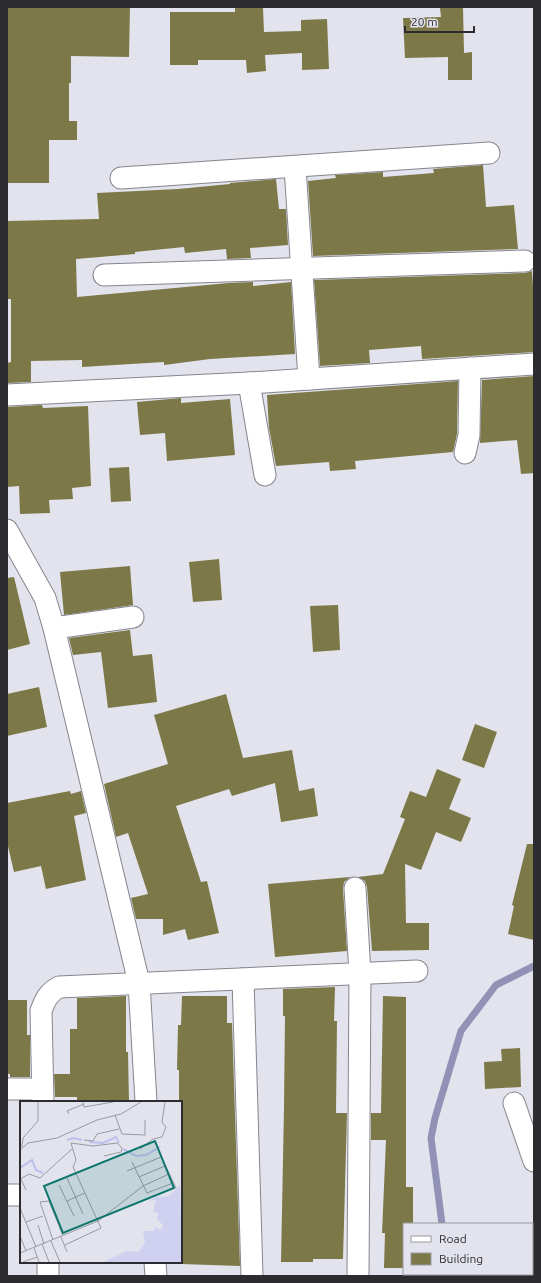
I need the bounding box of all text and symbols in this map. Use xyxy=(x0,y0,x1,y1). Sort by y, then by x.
scale bar xyxy=(405,8,474,34)
text: 20 m xyxy=(411,15,438,28)
inset map xyxy=(20,1101,182,1263)
legend xyxy=(403,1223,533,1275)
text: Road xyxy=(439,1232,467,1245)
text: Building xyxy=(439,1252,483,1265)

